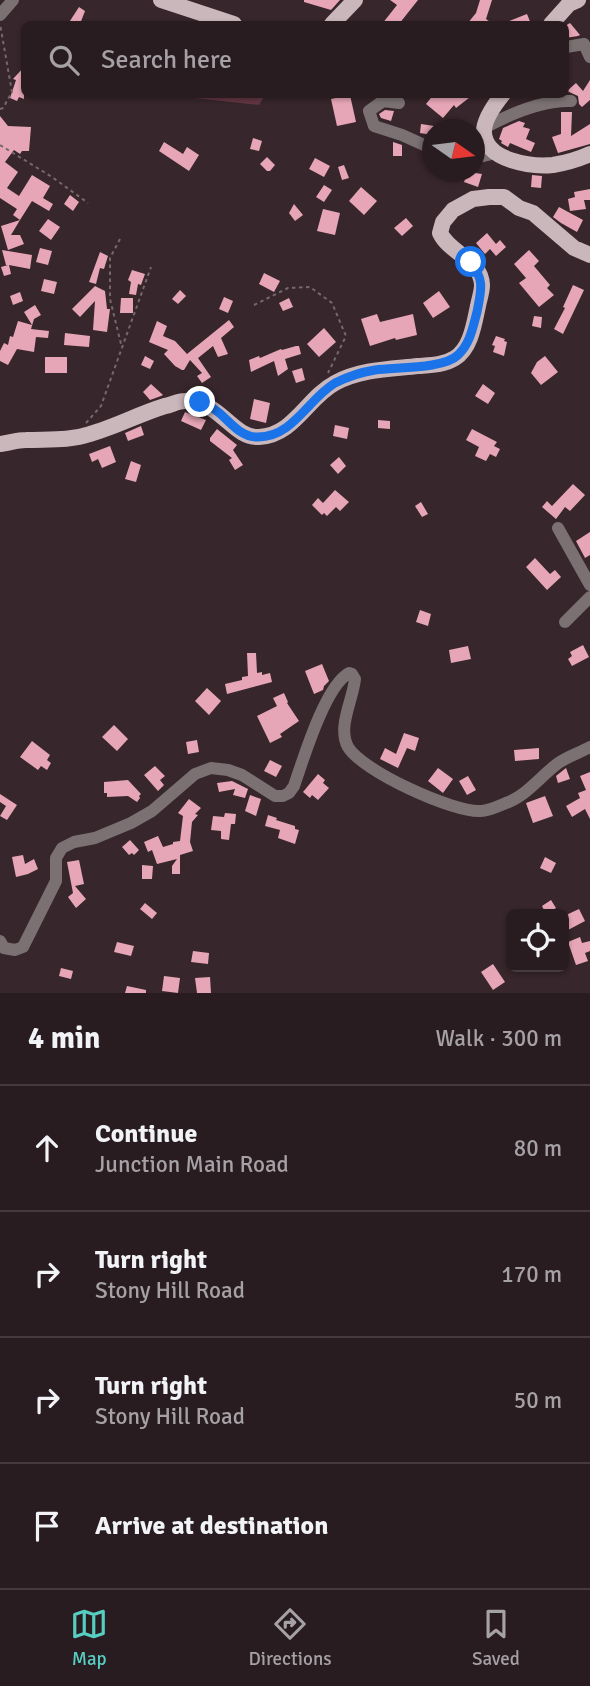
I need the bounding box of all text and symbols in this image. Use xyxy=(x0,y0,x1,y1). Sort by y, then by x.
search box xyxy=(21,21,569,98)
icon: search xyxy=(45,41,83,79)
text: Search here xyxy=(101,44,232,76)
north arrow xyxy=(422,119,485,182)
route start xyxy=(455,246,486,277)
route end xyxy=(184,386,215,417)
map controls xyxy=(506,909,569,972)
button: locate xyxy=(506,909,569,972)
text: 4 min xyxy=(28,1020,100,1057)
text: Walk · 300 m xyxy=(436,1024,562,1053)
text: Continue xyxy=(95,1118,197,1150)
icon: ahead xyxy=(28,1129,66,1167)
text: 80 m xyxy=(514,1134,562,1163)
text: Junction Main Road xyxy=(95,1150,289,1179)
text: Turn right xyxy=(95,1244,207,1276)
icon: right xyxy=(28,1255,66,1293)
text: 170 m xyxy=(501,1260,562,1289)
text: Stony Hill Road xyxy=(95,1276,245,1305)
text: Turn right xyxy=(95,1370,207,1402)
icon: right xyxy=(28,1381,66,1419)
text: 50 m xyxy=(514,1386,562,1415)
text: Stony Hill Road xyxy=(95,1402,245,1431)
icon: arrive xyxy=(28,1507,66,1545)
text: Arrive at destination xyxy=(95,1510,328,1542)
tab: Map xyxy=(70,1605,108,1671)
tab: Directions xyxy=(249,1605,332,1671)
tab: Saved xyxy=(472,1605,520,1671)

